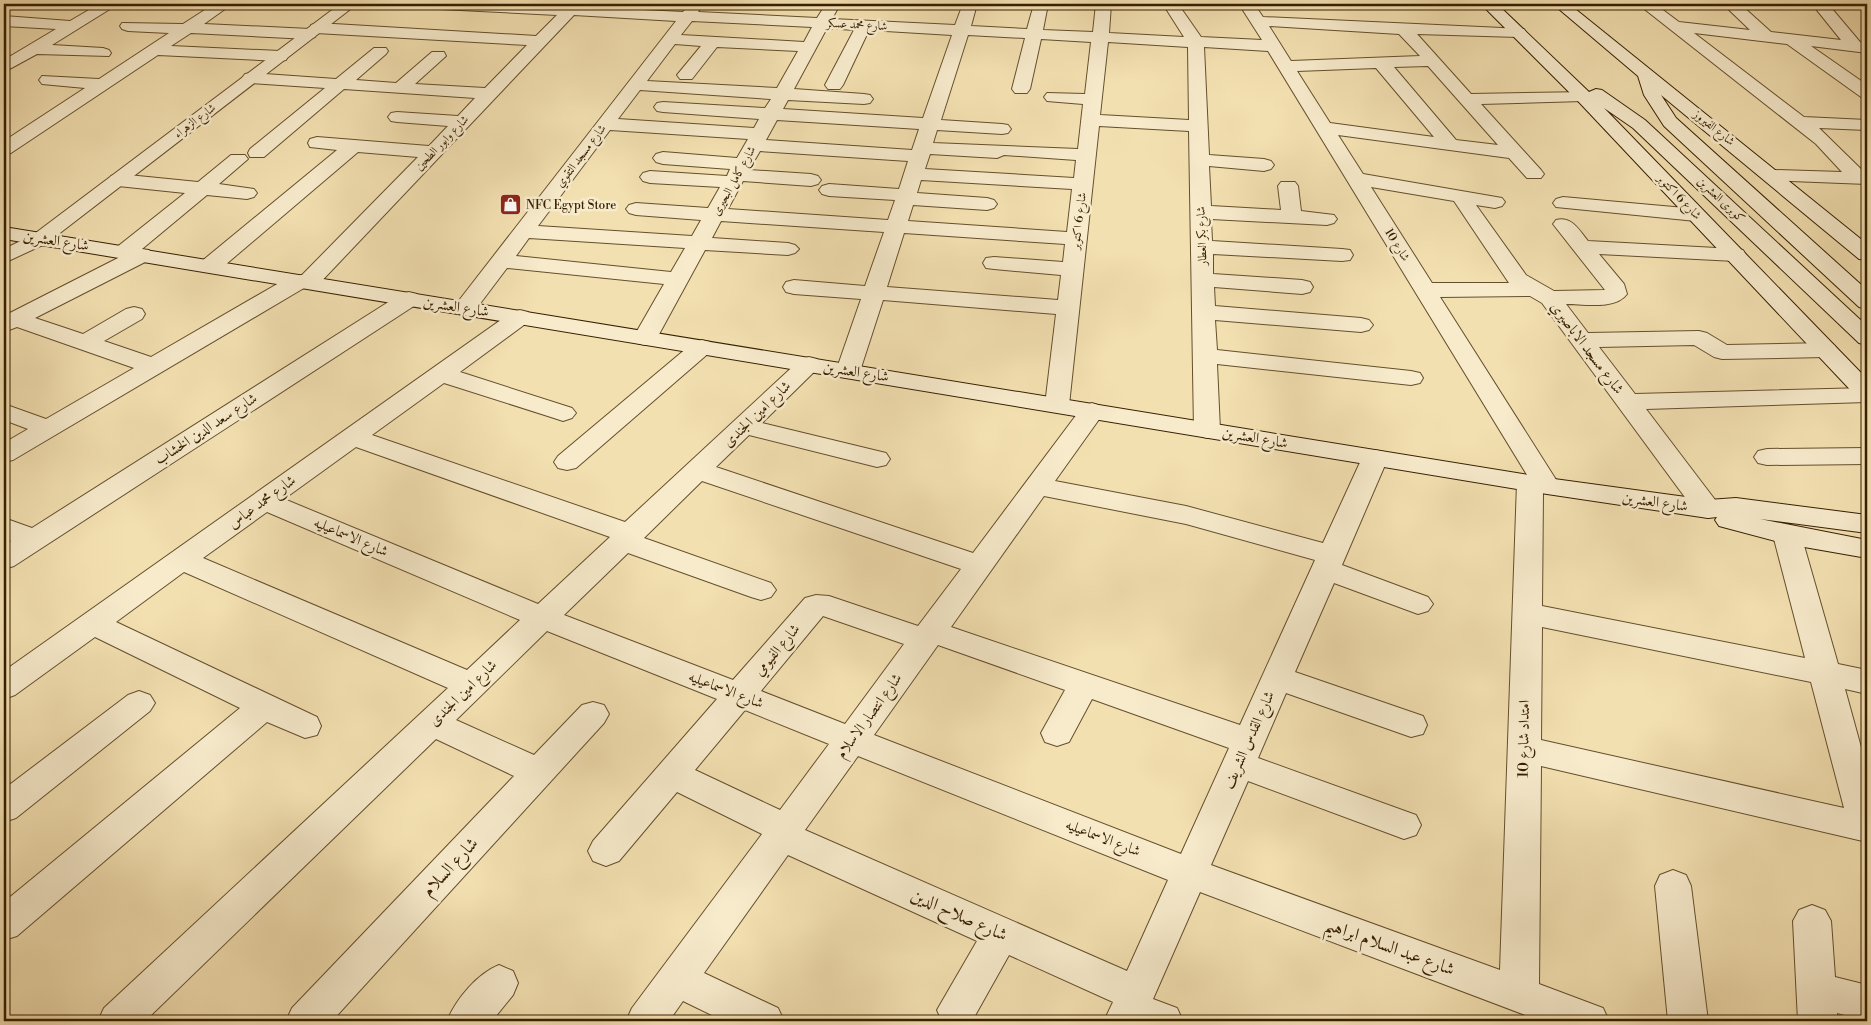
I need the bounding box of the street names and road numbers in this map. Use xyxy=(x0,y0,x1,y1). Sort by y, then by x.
street label: شارع محمد عسكر xyxy=(824,16,888,37)
street label: شارع الزهراء xyxy=(171,100,221,144)
street label: شارع الفيروز xyxy=(1688,106,1738,152)
street label: شارع وابور الطحين xyxy=(412,112,474,176)
street label: شارع مسجد التقوي xyxy=(553,121,612,192)
street label: شارع كامل البحيرى xyxy=(709,143,762,220)
street label: شارع 6 اكتوبر xyxy=(1650,170,1704,225)
street label: كوبرى العشرين xyxy=(1694,174,1748,226)
street label: شارع 6 اكتوبر xyxy=(1068,191,1093,253)
street label: شارع بكر العطار xyxy=(1193,206,1214,267)
street label: شارع العشرين xyxy=(21,226,90,259)
street label: شارع 10 xyxy=(1379,226,1413,266)
street label: شارع العشرين xyxy=(421,292,490,325)
street label: شارع مسجد الاباصيري xyxy=(1544,298,1628,400)
street label: شارع العشرين xyxy=(821,357,890,390)
street label: شارع امين الجندى xyxy=(719,377,797,453)
street label: شارع سعد الدين الخشاب xyxy=(151,389,262,472)
street label: شارع العشرين xyxy=(1220,423,1289,456)
street label: شارع محمد عباس xyxy=(224,471,301,535)
street label: شارع العشرين xyxy=(1620,488,1689,519)
street label: شارع الاسماعيليه xyxy=(310,513,391,564)
street label: شارع الفيومي xyxy=(750,620,807,682)
street label: شارع امين الجندى xyxy=(425,656,503,732)
street label: شارع الاسماعيليه xyxy=(685,667,766,716)
street label: شارع انتصار الاسلام xyxy=(832,670,909,764)
street label: شارع القدس الشريف xyxy=(1219,688,1282,793)
street label: امتداد شارع 10 xyxy=(1514,700,1537,778)
street label: شارع الاسماعيليه xyxy=(1062,815,1143,864)
street label: شارع السلام xyxy=(417,833,486,904)
street label: شارع صلاح الدين xyxy=(905,883,1011,950)
street label: شارع عبد السلام ابراهيم xyxy=(1320,913,1458,987)

